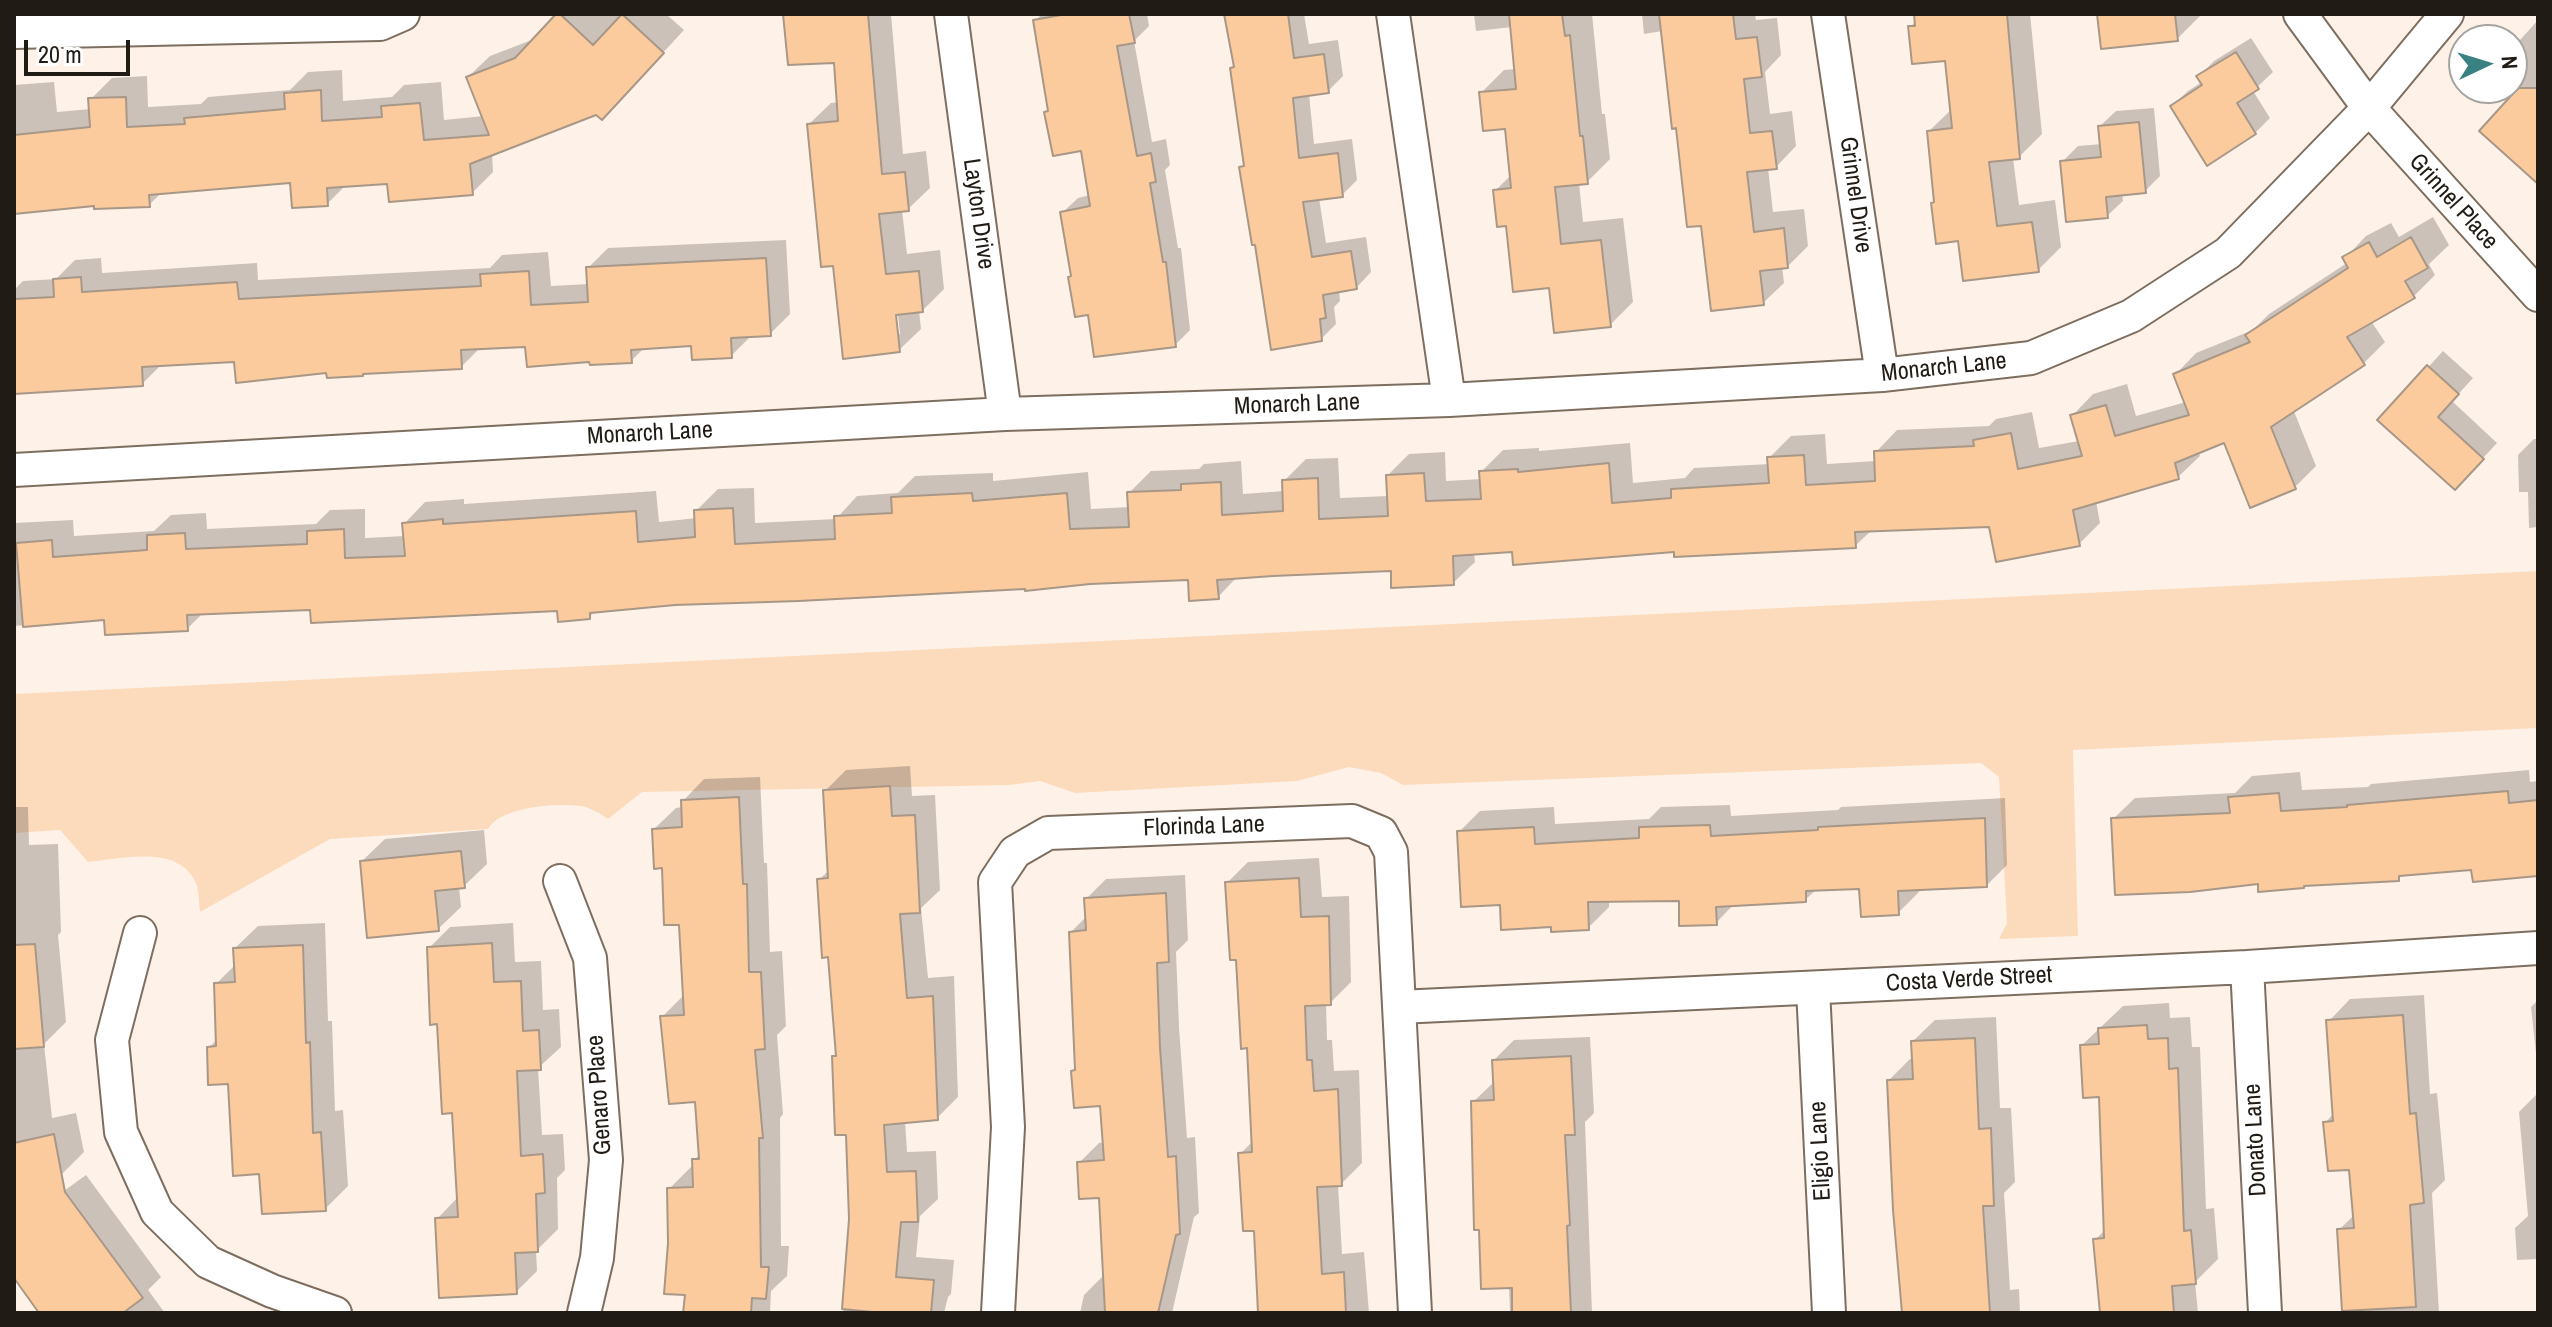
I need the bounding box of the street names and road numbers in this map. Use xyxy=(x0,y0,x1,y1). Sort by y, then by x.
street label: Grinnel Drive xyxy=(1833,135,1877,255)
street label: Grinnel Place xyxy=(2402,148,2504,256)
street label: Layton Drive xyxy=(956,157,1000,271)
street label: Monarch Lane xyxy=(1880,347,2008,389)
street label: Monarch Lane xyxy=(1234,388,1360,422)
street label: Monarch Lane xyxy=(586,416,714,452)
street label: Florinda Lane xyxy=(1143,810,1265,844)
street label: Costa Verde Street xyxy=(1885,961,2053,999)
street label: Genaro Place xyxy=(581,1034,619,1156)
street label: Donato Lane xyxy=(2239,1083,2273,1197)
street label: Eligio Lane xyxy=(1804,1101,1838,1201)

